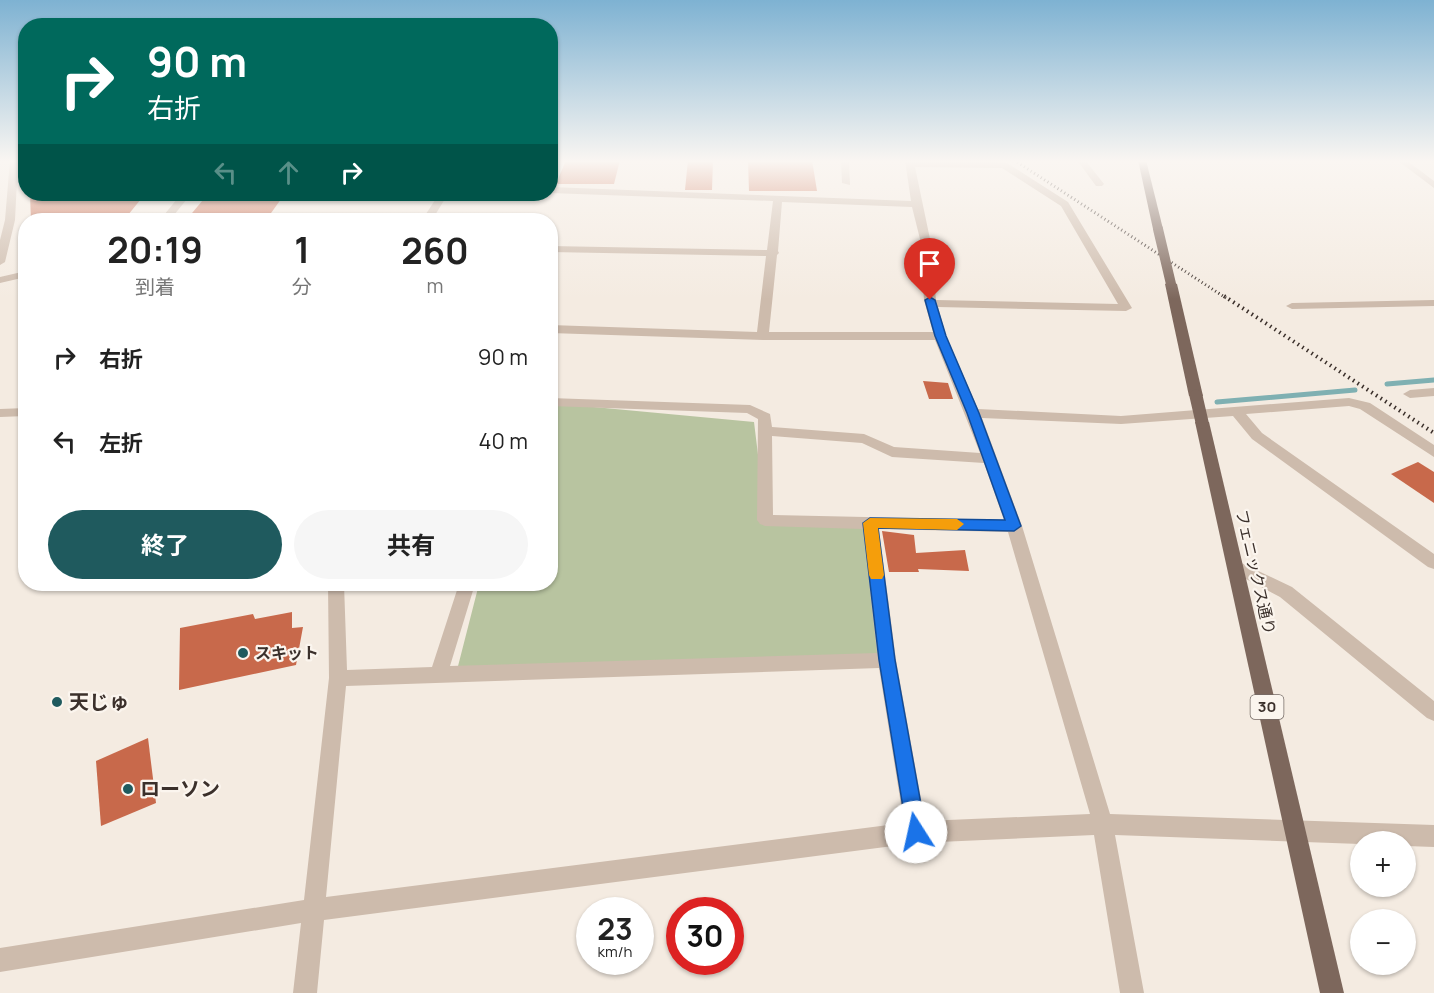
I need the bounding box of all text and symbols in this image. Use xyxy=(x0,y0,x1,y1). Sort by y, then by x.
text: 90 m xyxy=(147,32,247,90)
icon: right xyxy=(48,42,126,120)
text: 右折 xyxy=(147,89,201,126)
icon: left xyxy=(209,156,242,189)
icon: ahead xyxy=(272,156,305,189)
icon: right xyxy=(335,156,368,189)
text: 20:19 xyxy=(107,225,203,274)
text: 1 xyxy=(294,225,310,274)
text: 260 xyxy=(401,226,469,275)
pin xyxy=(904,238,955,300)
icon: arrive xyxy=(913,247,946,280)
text: m xyxy=(427,272,444,299)
text: 到着 xyxy=(135,273,175,300)
text: 分 xyxy=(292,273,312,300)
icon: right xyxy=(48,341,81,374)
text: 90 m xyxy=(478,342,528,372)
text: 右折 xyxy=(99,344,143,374)
icon: left xyxy=(48,425,81,458)
text: 40 m xyxy=(479,426,528,456)
text: 左折 xyxy=(99,428,143,458)
street label: フェニックス通り xyxy=(1231,507,1281,637)
button: 終了 xyxy=(48,510,282,579)
button: 共有 xyxy=(294,510,528,579)
place label: スキット xyxy=(255,642,319,664)
marker: スキット xyxy=(236,646,250,660)
place label: 天じゅ xyxy=(69,688,129,715)
marker: 天じゅ xyxy=(50,695,64,709)
road number: 30 xyxy=(1250,695,1284,719)
place label: ローソン xyxy=(140,775,220,802)
marker: ローソン xyxy=(121,782,135,796)
position arrow xyxy=(884,800,948,864)
map controls xyxy=(1350,831,1416,975)
button: + xyxy=(1350,831,1416,897)
speed limit sign: 30 xyxy=(666,897,744,975)
text: 23 xyxy=(597,908,633,949)
button: − xyxy=(1350,909,1416,975)
text: km/h xyxy=(598,941,632,962)

